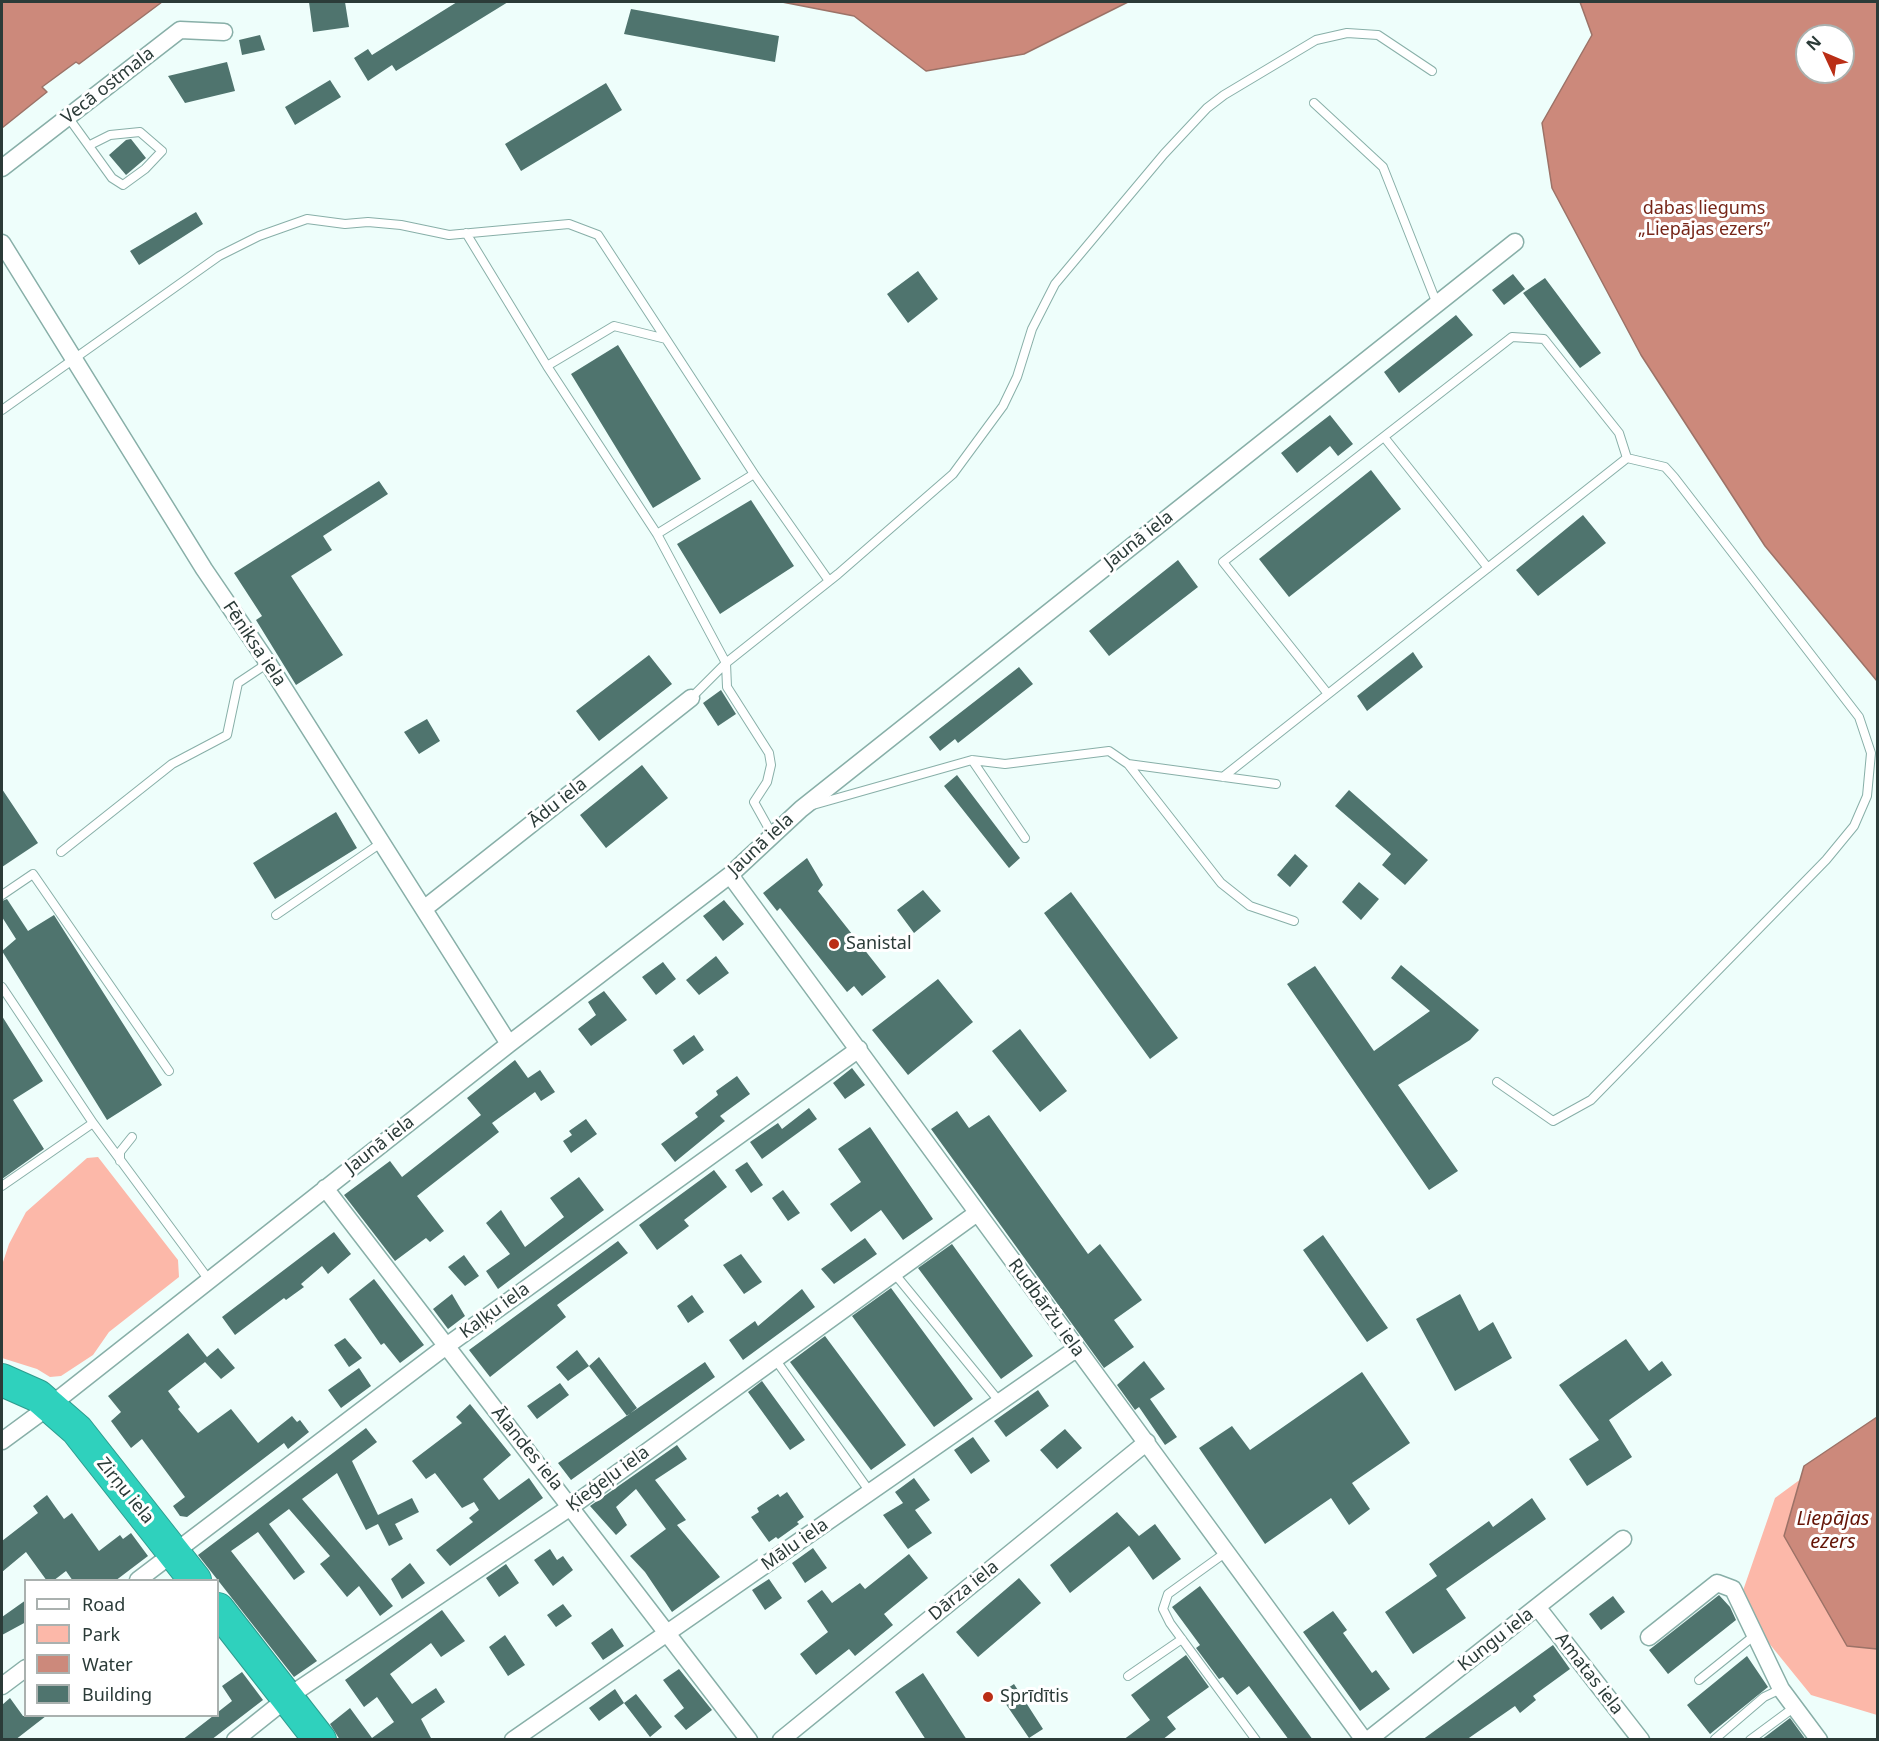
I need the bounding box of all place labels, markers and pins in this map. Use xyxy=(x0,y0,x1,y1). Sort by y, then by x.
place label: Sanistal xyxy=(846,933,912,955)
marker: Sanistal xyxy=(827,937,841,951)
place label: Sprīdītis xyxy=(1000,1686,1069,1708)
marker: Sprīdītis xyxy=(981,1690,995,1704)

